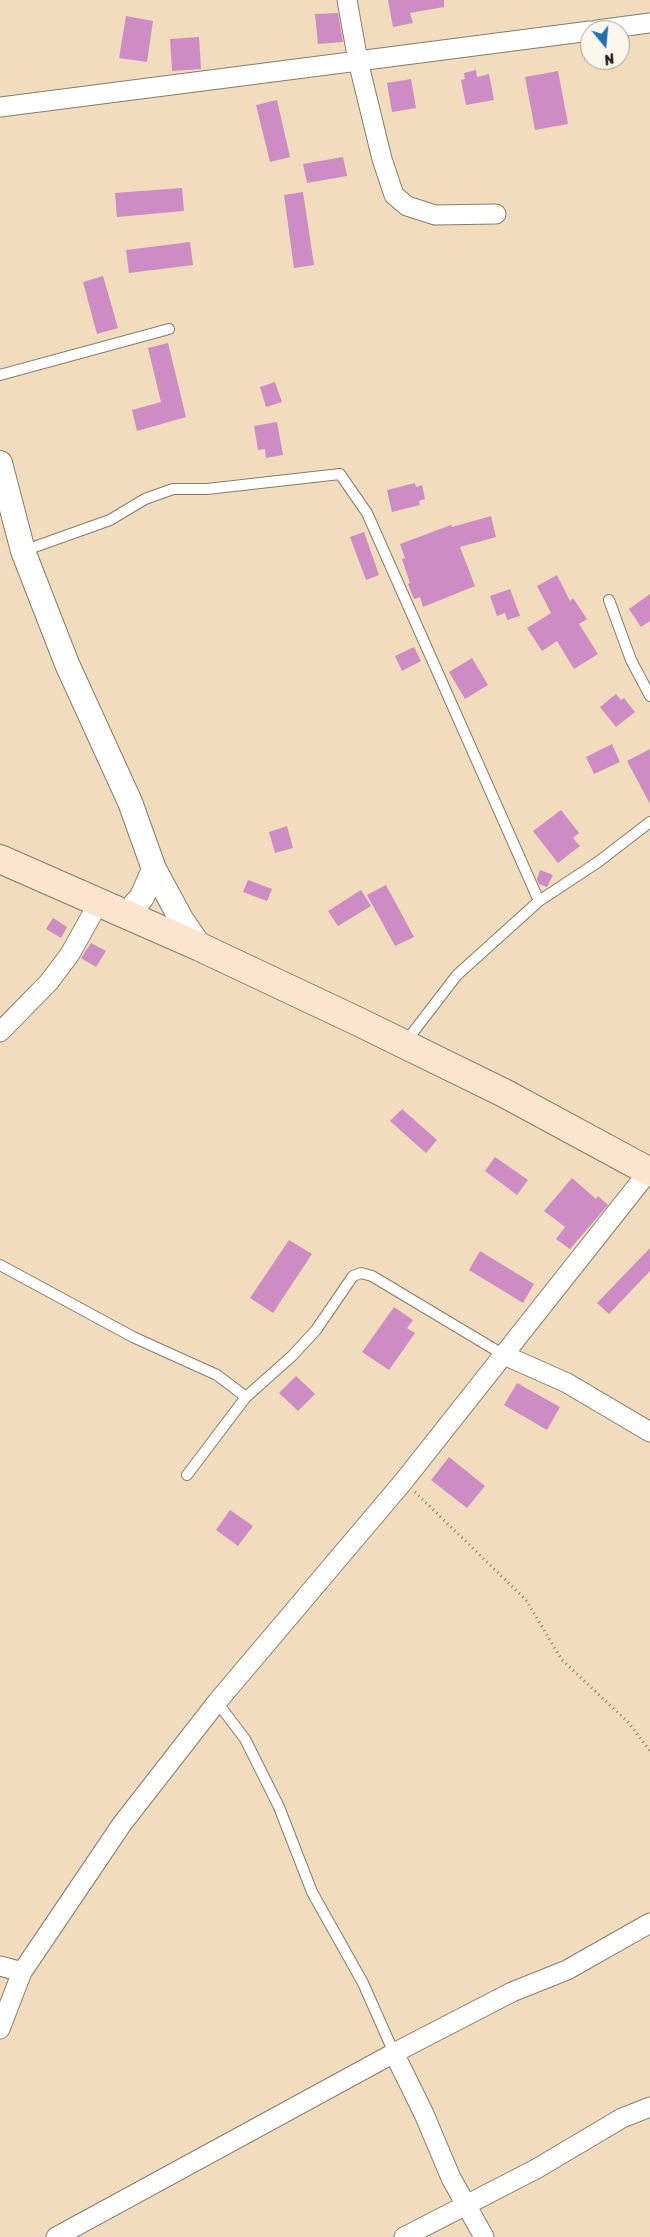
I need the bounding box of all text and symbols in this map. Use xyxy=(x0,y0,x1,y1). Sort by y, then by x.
north arrow xyxy=(580,20,630,70)
text: N xyxy=(601,45,618,72)

